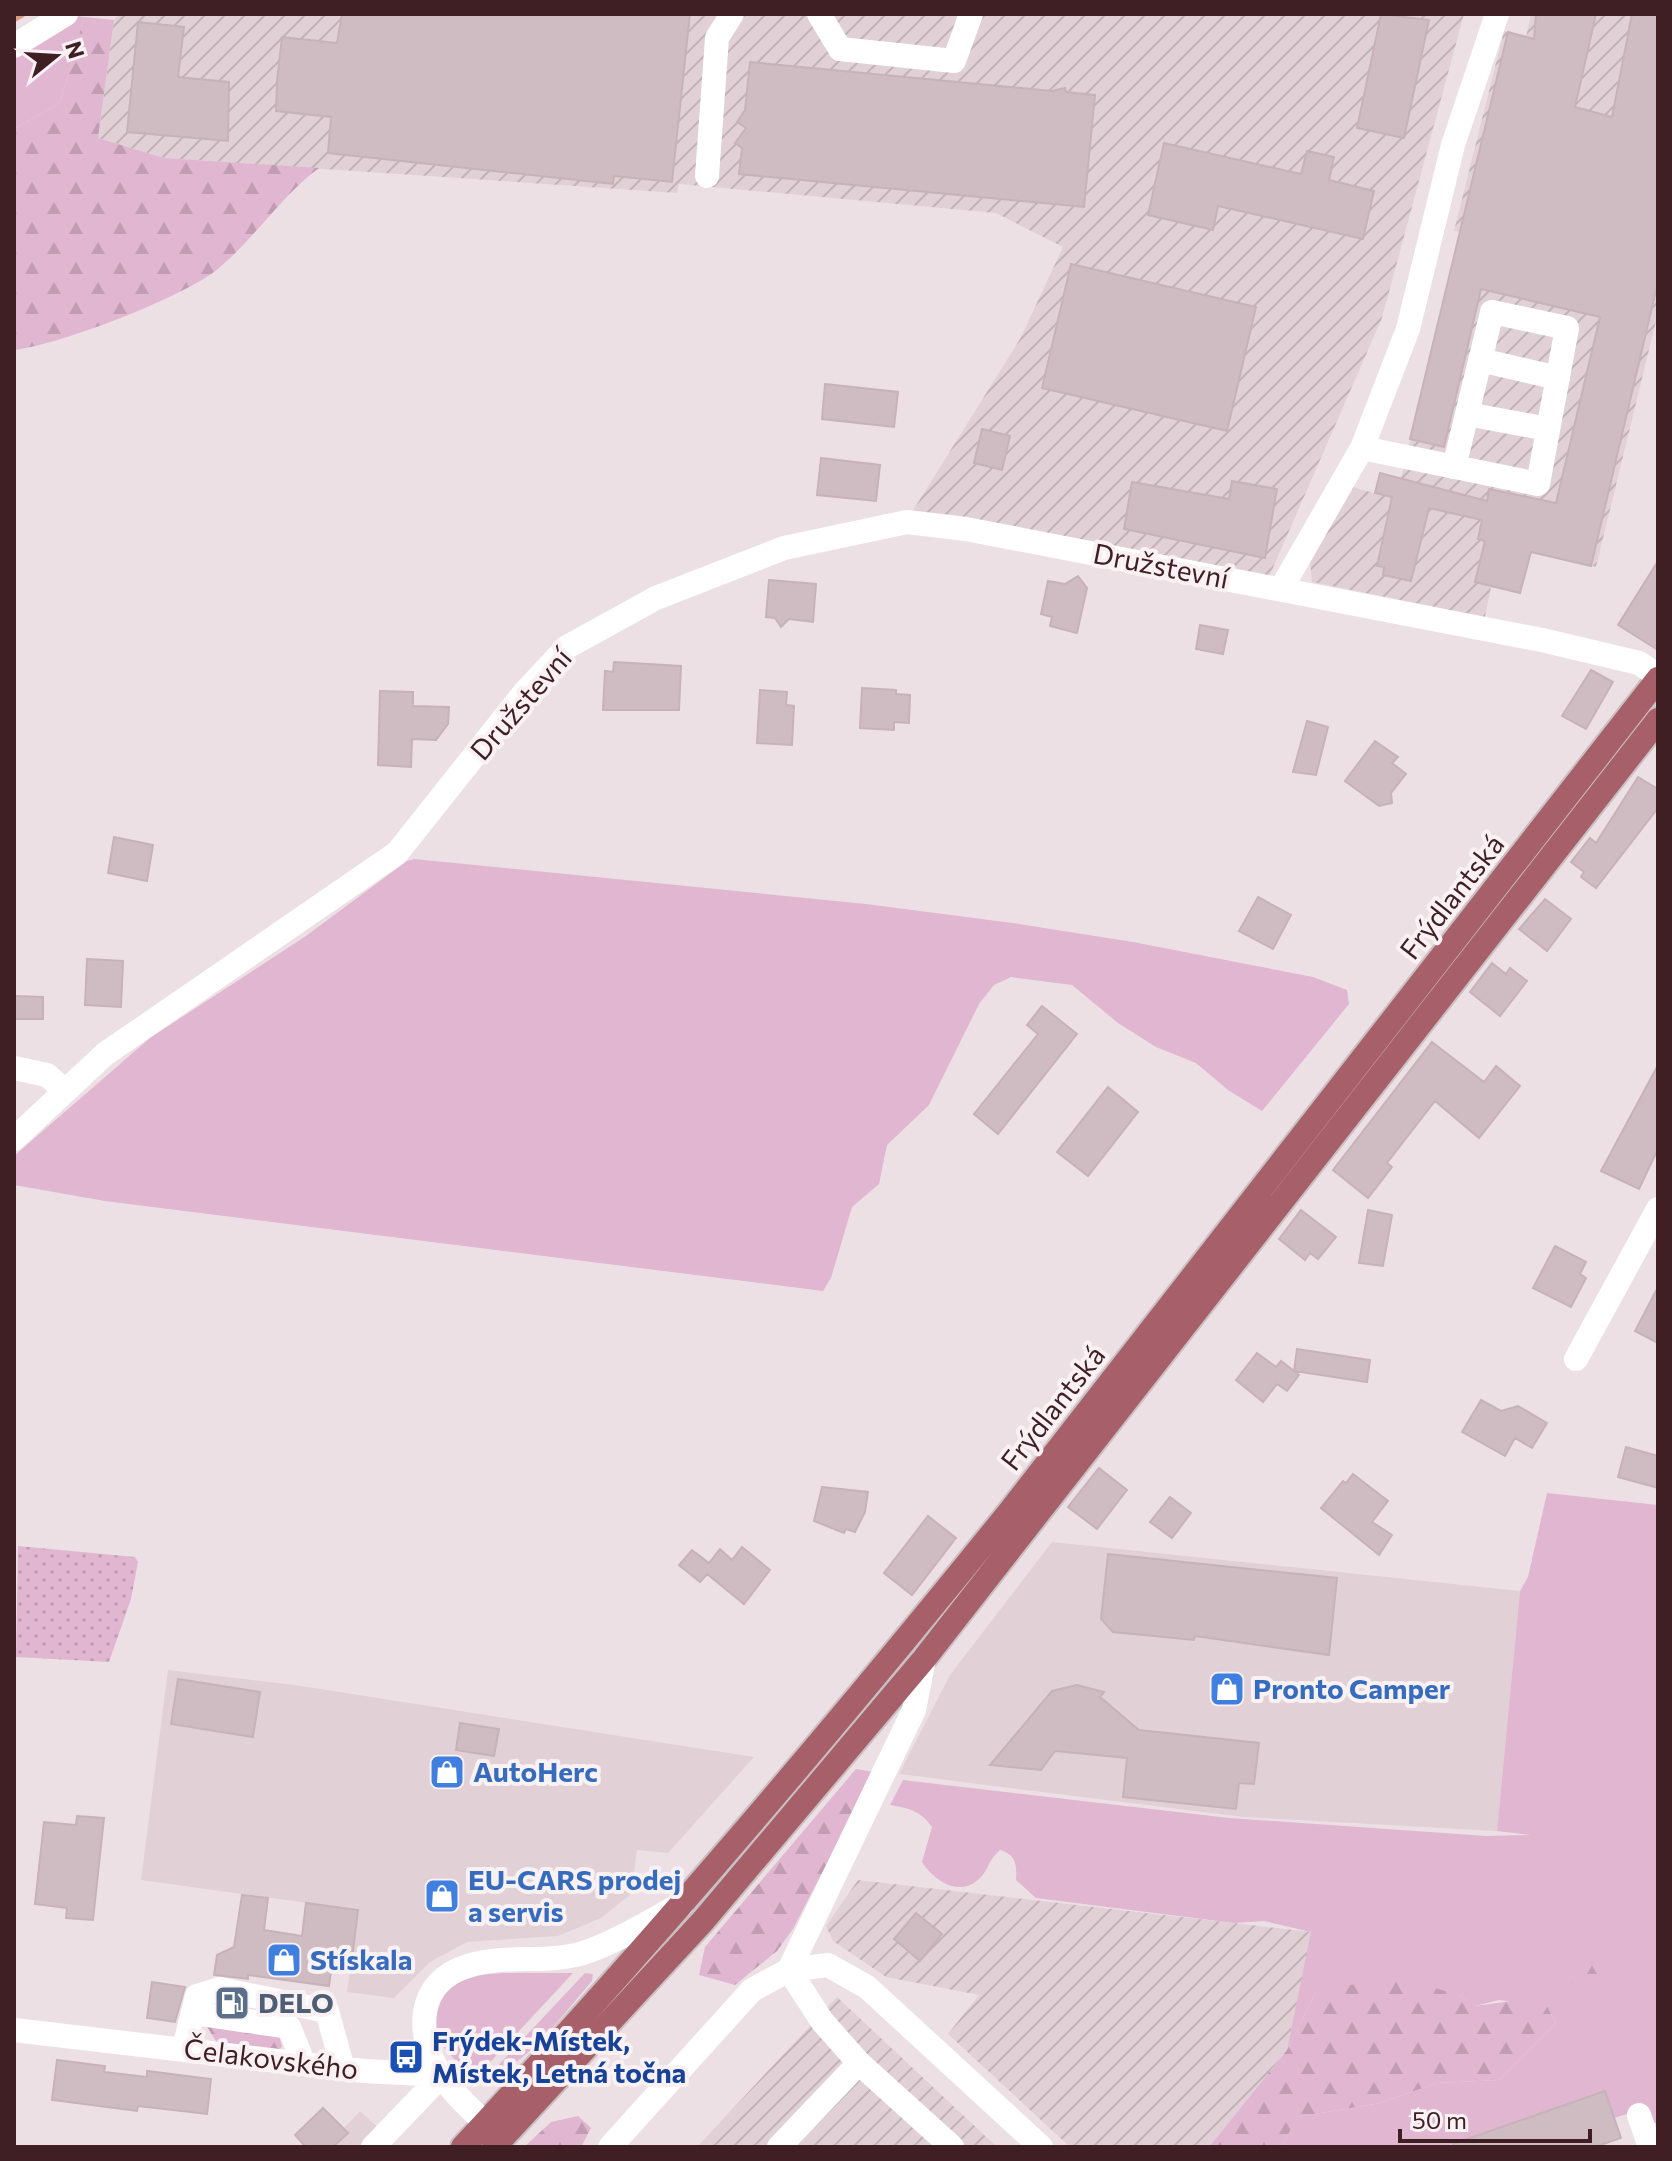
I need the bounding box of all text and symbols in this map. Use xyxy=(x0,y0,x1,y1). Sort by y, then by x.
north arrow xyxy=(16,16,96,96)
text: N xyxy=(60,38,91,62)
street label: Družstevní xyxy=(1091,535,1233,595)
street label: Družstevní xyxy=(462,640,579,766)
street label: Frýdlantská xyxy=(1392,827,1510,966)
street label: Frýdlantská xyxy=(993,1338,1111,1477)
shop icon: Pronto Camper xyxy=(1208,1670,1246,1708)
place label: Pronto Camper xyxy=(1253,1671,1451,1705)
shop icon: AutoHerc xyxy=(428,1753,466,1791)
place label: AutoHerc xyxy=(473,1754,598,1788)
place label: EU-CARS prodej a servis xyxy=(468,1862,681,1928)
shop icon: EU-CARS prodej a servis xyxy=(423,1877,461,1915)
shop icon: Stískala xyxy=(265,1941,303,1979)
place label: Stískala xyxy=(310,1942,412,1976)
fuel station icon: DELO xyxy=(213,1984,251,2022)
place label: DELO xyxy=(258,1985,334,2019)
place label: Frýdek-Místek, Místek, Letná točna xyxy=(432,2023,686,2089)
street label: Čelakovského xyxy=(182,2030,360,2086)
bus stop icon: Frýdek-Místek, Místek, Letná točna xyxy=(387,2038,425,2076)
scale bar xyxy=(1400,2093,1590,2143)
text: 50 m xyxy=(1412,2105,1467,2134)

